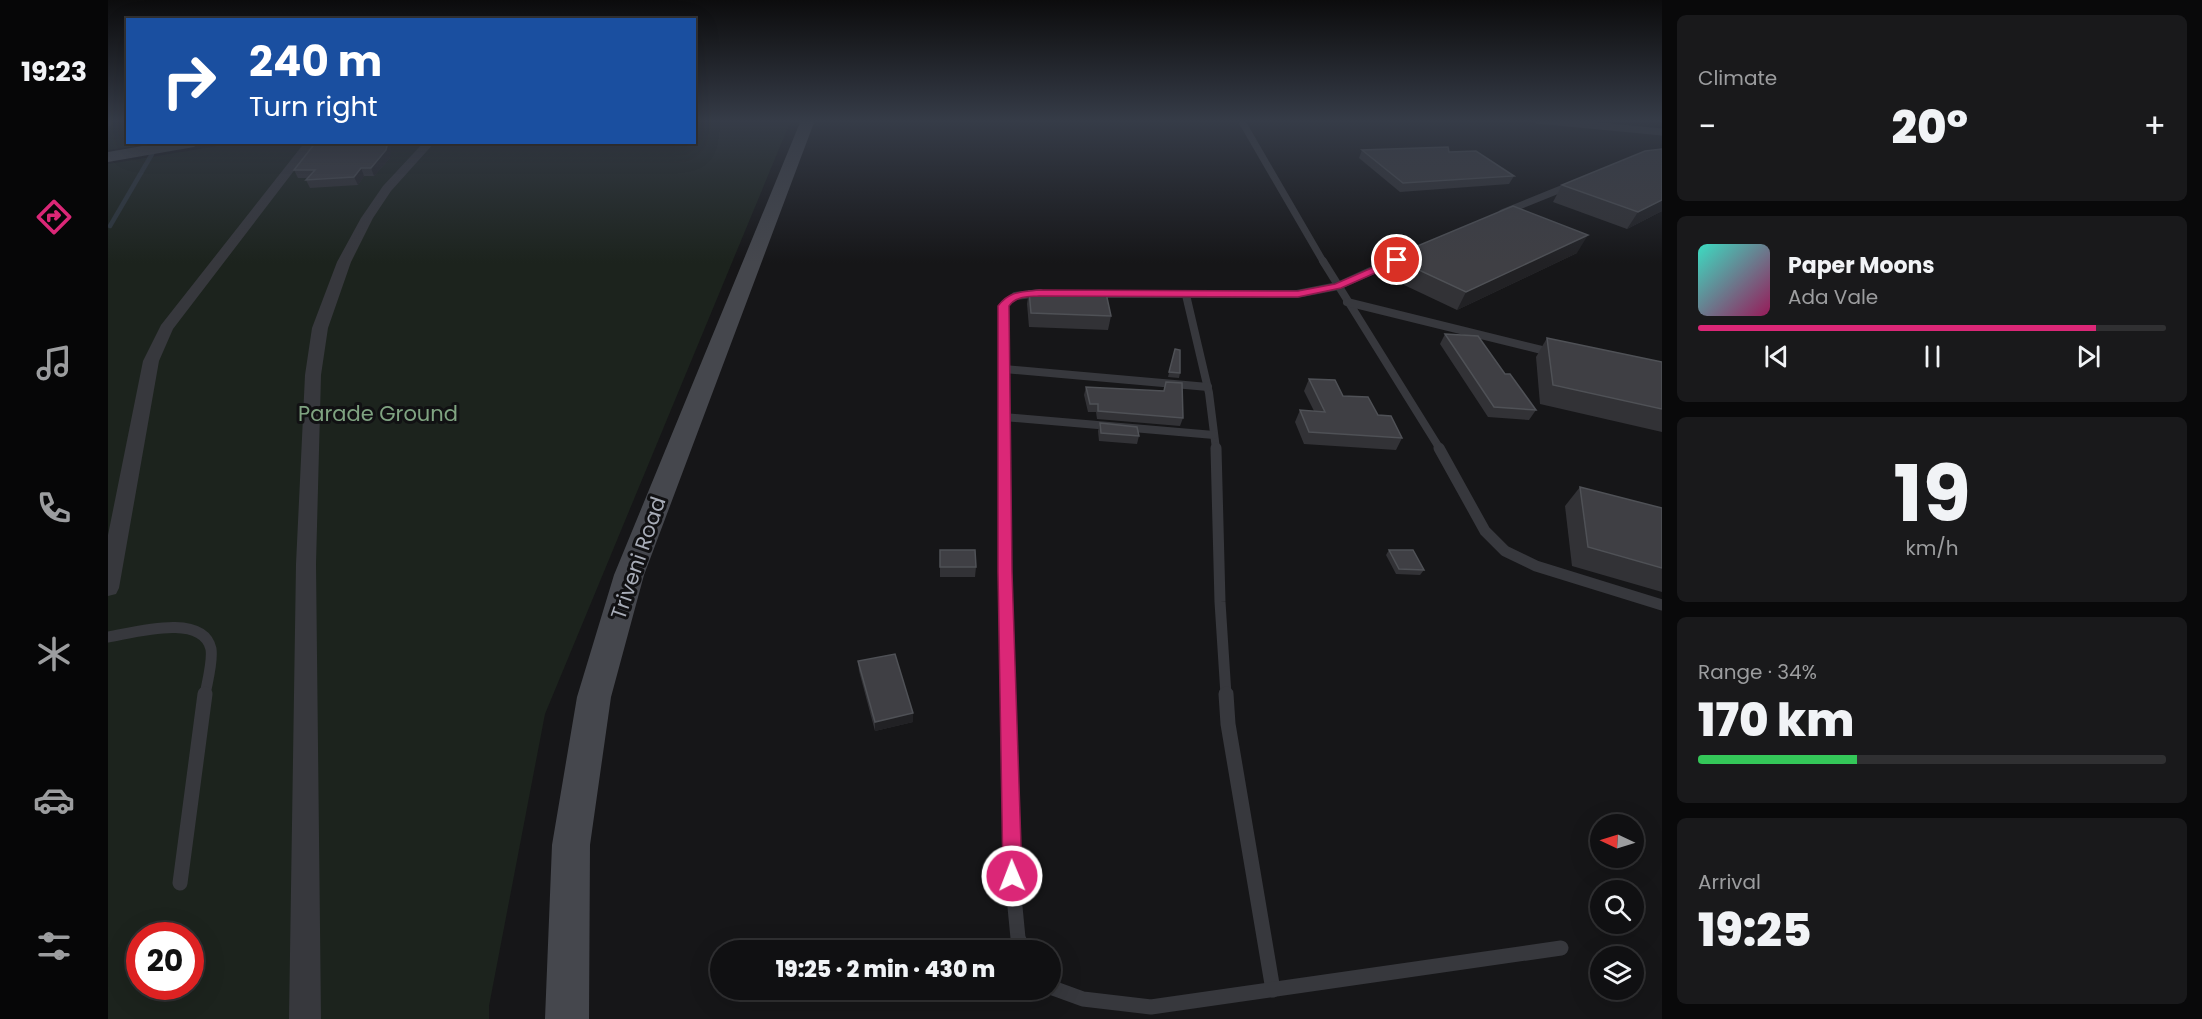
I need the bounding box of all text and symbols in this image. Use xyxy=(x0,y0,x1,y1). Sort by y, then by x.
text: 240 m xyxy=(249,32,382,91)
icon: right xyxy=(150,42,228,120)
text: 19:23 xyxy=(21,53,87,90)
text: Climate xyxy=(1698,64,1777,92)
text: Turn right xyxy=(249,88,378,125)
text: 20° xyxy=(1891,96,1968,159)
text: − xyxy=(1698,103,1716,150)
text: + xyxy=(2143,103,2166,150)
icon: directions xyxy=(33,196,75,238)
pin xyxy=(1371,234,1422,285)
icon: arrive xyxy=(1380,243,1413,276)
text: Paper Moons xyxy=(1788,250,1935,281)
text: Ada Vale xyxy=(1788,283,1878,311)
icon: previous xyxy=(1760,340,1793,373)
icon: pause xyxy=(1916,340,1949,373)
icon: next xyxy=(2072,340,2105,373)
icon: music xyxy=(33,342,75,384)
park label: Parade Ground xyxy=(298,399,458,428)
text: 19 xyxy=(1893,439,1971,548)
icon: phone xyxy=(33,487,75,529)
street label: Triveni Road xyxy=(603,493,673,623)
text: km/h xyxy=(1905,534,1959,562)
icon: climate xyxy=(33,633,75,675)
text: Range · 34% xyxy=(1698,658,1817,686)
text: 170 km xyxy=(1698,689,1854,752)
icon: car xyxy=(33,779,75,821)
north arrow xyxy=(1590,814,1644,868)
map controls xyxy=(1590,814,1644,1000)
position arrow xyxy=(980,844,1044,908)
text: Arrival xyxy=(1698,868,1761,896)
button: search xyxy=(1590,880,1644,934)
text: 19:25 xyxy=(1698,899,1811,962)
speed limit sign: 20 xyxy=(126,922,204,1000)
icon: filters xyxy=(33,925,75,967)
button: layers xyxy=(1590,946,1644,1000)
text: 19:25 · 2 min · 430 m xyxy=(776,954,995,985)

